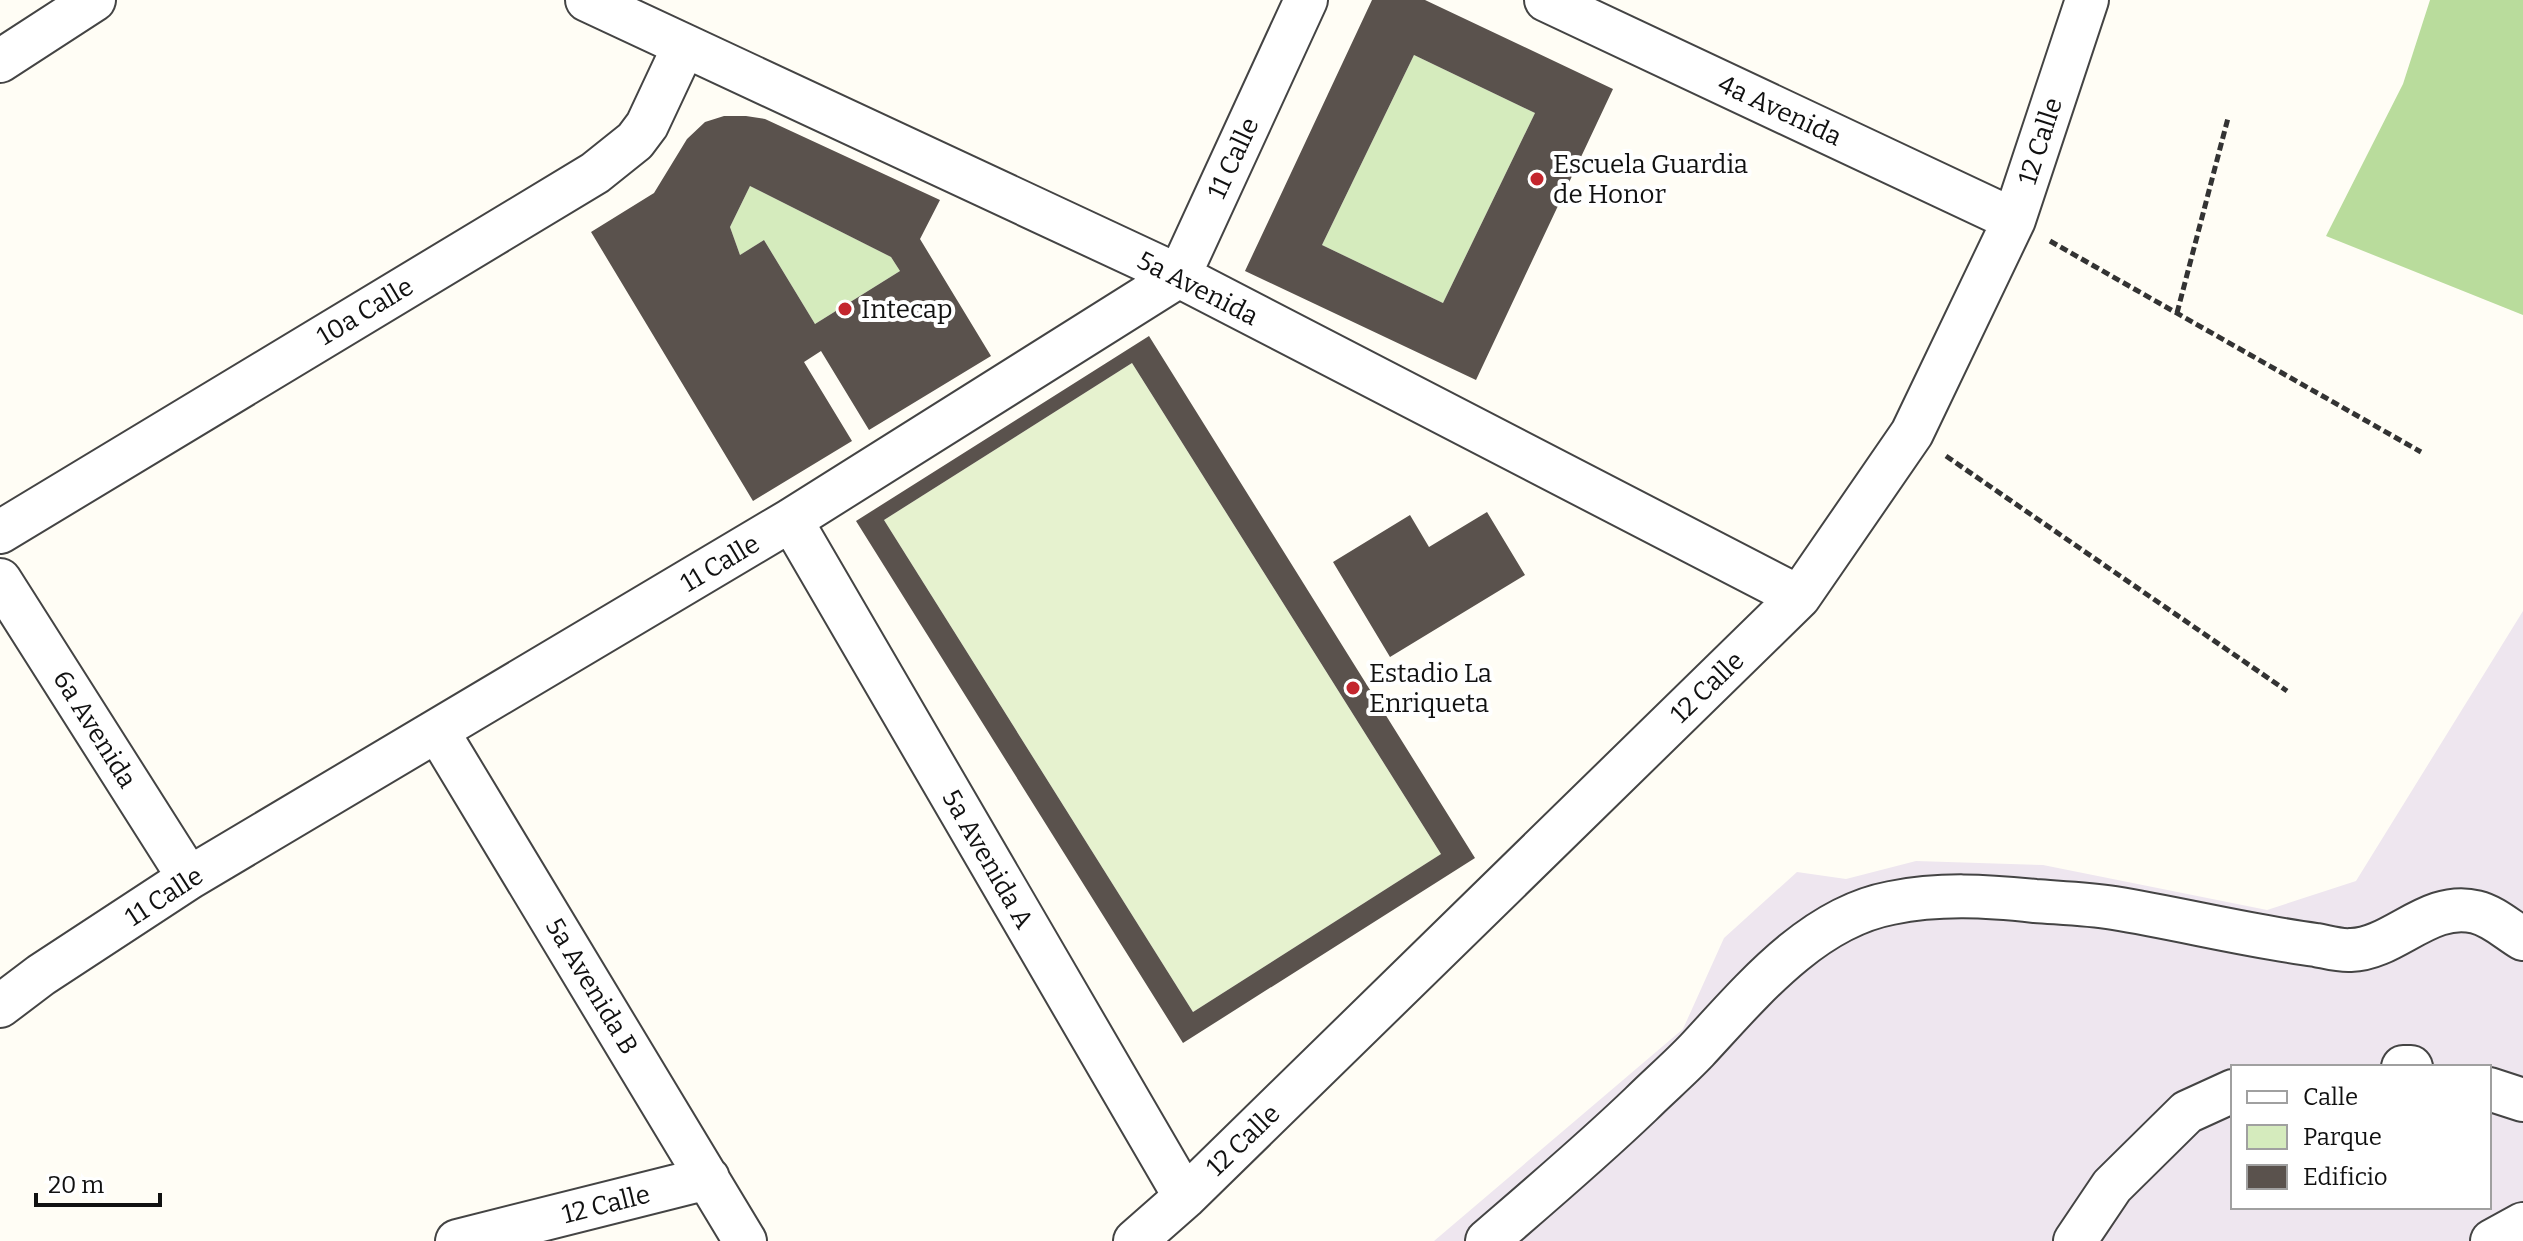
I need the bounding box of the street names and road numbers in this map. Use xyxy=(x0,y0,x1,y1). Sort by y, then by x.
street label: 4a Avenida xyxy=(1713,68,1846,153)
street label: 12 Calle xyxy=(2012,94,2069,189)
street label: 11 Calle xyxy=(1201,113,1266,204)
street label: 5a Avenida xyxy=(1132,245,1263,332)
street label: 10a Calle xyxy=(312,271,419,352)
street label: 11 Calle xyxy=(675,528,765,599)
street label: 12 Calle xyxy=(1664,645,1750,730)
street label: 6a Avenida xyxy=(46,665,143,794)
street label: 5a Avenida A xyxy=(935,784,1040,935)
street label: 11 Calle xyxy=(120,860,209,933)
street label: 5a Avenida B xyxy=(539,913,644,1060)
street label: 12 Calle xyxy=(1200,1098,1286,1183)
street label: 12 Calle xyxy=(559,1179,653,1230)

